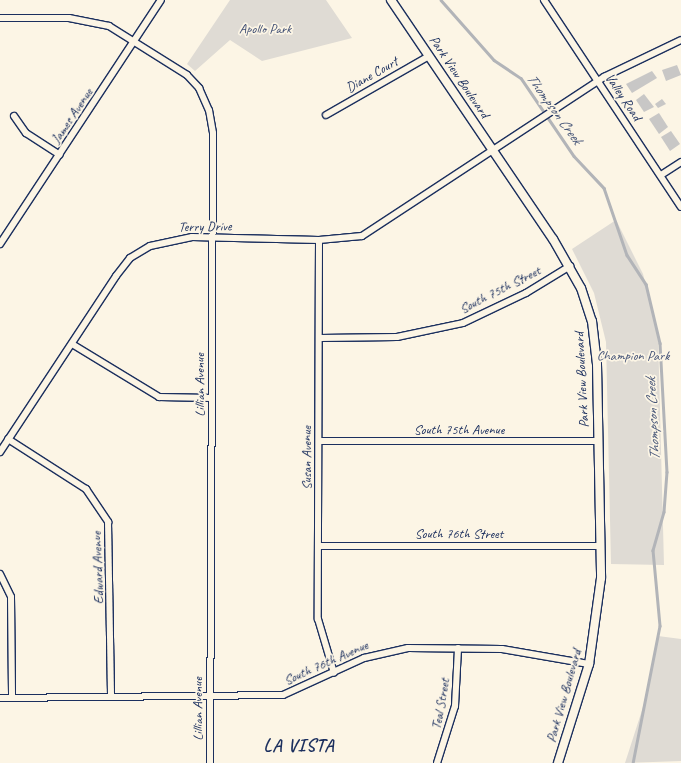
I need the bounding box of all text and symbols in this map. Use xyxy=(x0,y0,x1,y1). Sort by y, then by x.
park label: Apollo Park xyxy=(239,21,291,37)
street label: Park View Boulevard xyxy=(425,33,493,121)
street label: Diane Court xyxy=(343,53,401,97)
water label: Thompson Creek xyxy=(522,70,586,148)
street label: Valley Road xyxy=(601,70,645,124)
street label: James Avenue xyxy=(47,85,97,147)
street label: Terry Drive xyxy=(178,218,232,236)
street label: South 75th Street xyxy=(457,262,543,318)
street label: Park View Boulevard xyxy=(571,332,593,428)
park label: Champion Park xyxy=(597,348,669,364)
street label: Lillian Avenue xyxy=(192,353,208,417)
water label: Thompson Creek xyxy=(642,377,664,461)
street label: South 75th Avenue xyxy=(414,422,504,438)
street label: Susan Avenue xyxy=(299,426,315,490)
street label: South 76th Street xyxy=(415,526,503,542)
street label: Edward Avenue xyxy=(88,532,108,604)
street label: South 76th Avenue xyxy=(281,637,371,689)
street label: Park View Boulevard xyxy=(543,648,585,744)
street label: Lillian Avenue xyxy=(190,677,206,741)
street label: Teal Street xyxy=(428,677,454,731)
district label: LA VISTA xyxy=(263,734,335,756)

